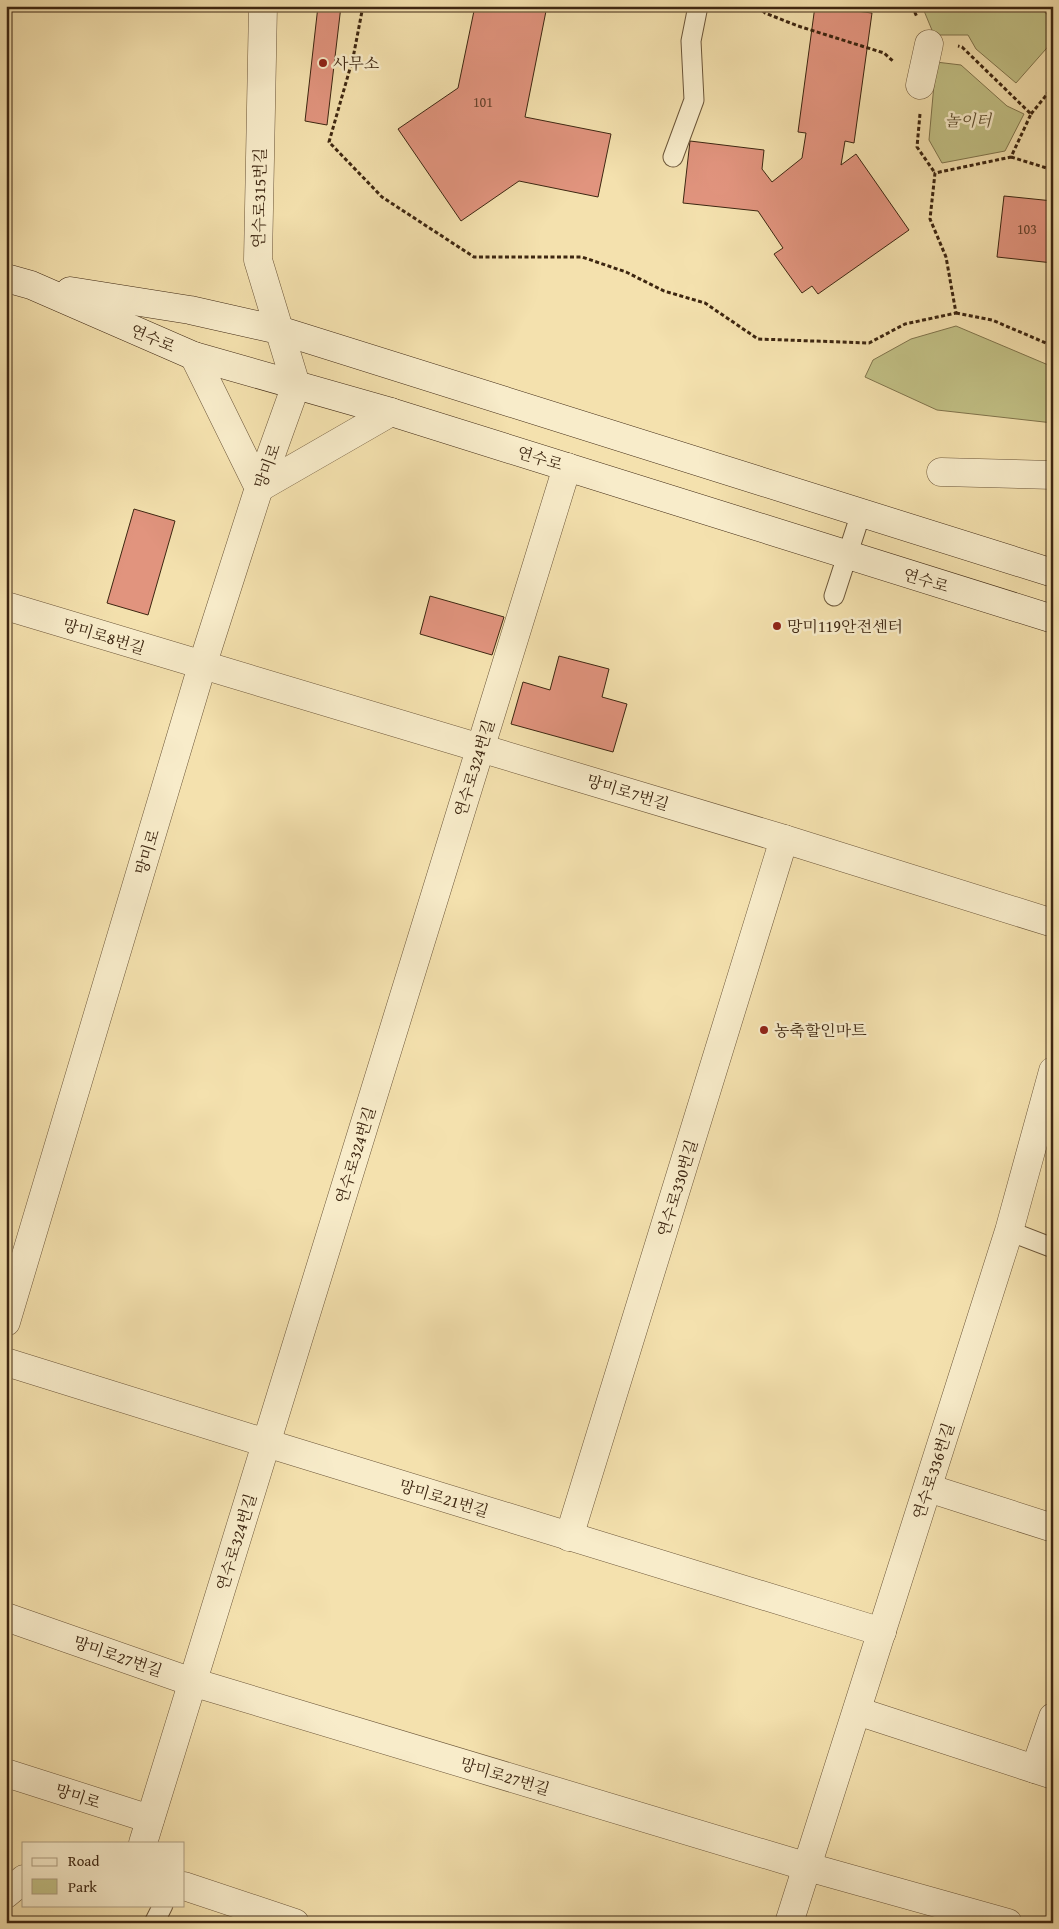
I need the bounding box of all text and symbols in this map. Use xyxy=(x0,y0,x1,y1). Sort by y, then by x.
place label: 사무소 xyxy=(333,51,379,75)
marker: 사무소 xyxy=(317,57,329,69)
house number: 101 xyxy=(473,92,493,112)
park label: 놀이터 xyxy=(945,108,993,132)
street label: 연수로315번길 xyxy=(246,148,272,248)
house number: 103 xyxy=(1017,219,1037,239)
street label: 연수로 xyxy=(127,318,180,358)
street label: 망미로 xyxy=(248,440,286,492)
street label: 연수로 xyxy=(514,440,566,476)
street label: 연수로 xyxy=(900,562,952,598)
street label: 망미로8번길 xyxy=(60,612,148,660)
place label: 망미119안전센터 xyxy=(787,614,903,638)
marker: 망미119안전센터 xyxy=(771,620,783,632)
street label: 연수로324번길 xyxy=(448,716,500,820)
street label: 망미로7번길 xyxy=(584,768,672,816)
street label: 망미로 xyxy=(129,826,165,878)
place label: 농축할인마트 xyxy=(774,1018,867,1042)
marker: 농축할인마트 xyxy=(758,1024,770,1036)
street label: 연수로324번길 xyxy=(329,1103,381,1207)
street label: 연수로330번길 xyxy=(651,1136,703,1240)
street label: 연수로336번길 xyxy=(906,1420,960,1522)
street label: 망미로21번길 xyxy=(396,1473,492,1523)
street label: 연수로324번길 xyxy=(210,1490,262,1594)
street label: 망미로27번길 xyxy=(70,1630,166,1682)
street label: 망미로27번길 xyxy=(457,1751,553,1801)
street label: 망미로 xyxy=(52,1777,104,1815)
legend xyxy=(22,1842,185,1906)
text: Road xyxy=(68,1850,99,1871)
text: Park xyxy=(68,1876,97,1897)

